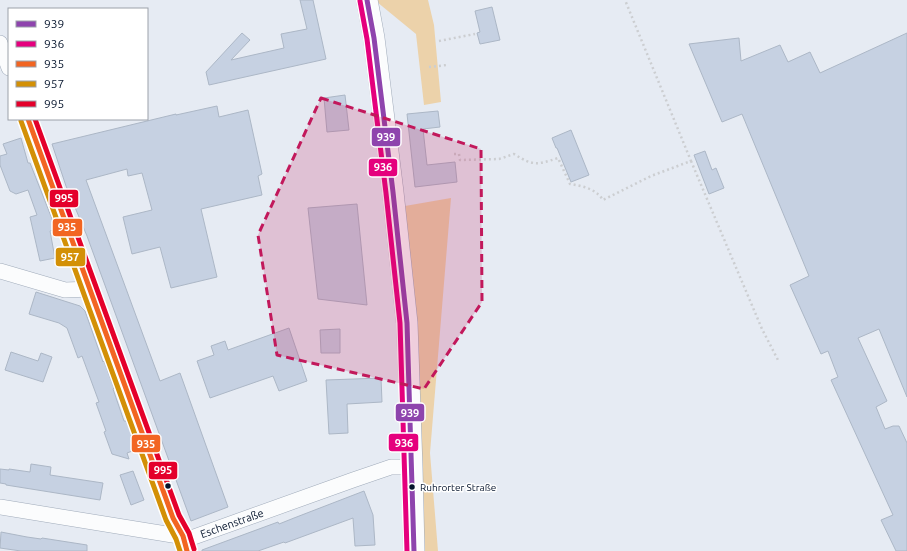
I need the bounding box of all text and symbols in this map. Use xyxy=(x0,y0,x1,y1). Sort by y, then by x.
legend xyxy=(8,8,148,120)
text: 939 xyxy=(44,17,64,30)
text: 936 xyxy=(44,37,65,50)
text: 935 xyxy=(44,57,64,70)
text: 957 xyxy=(44,77,64,90)
text: 995 xyxy=(44,97,64,110)
line badge: 939 xyxy=(371,127,401,147)
text: 939 xyxy=(377,131,395,143)
line badge: 936 xyxy=(368,158,398,177)
text: 936 xyxy=(374,161,392,173)
line badge: 995 xyxy=(49,189,79,208)
text: 995 xyxy=(55,192,73,204)
line badge: 935 xyxy=(52,218,83,237)
text: 935 xyxy=(58,221,76,233)
line badge: 957 xyxy=(55,247,86,267)
text: 957 xyxy=(61,251,79,263)
line badge: 939 xyxy=(395,403,425,422)
text: 939 xyxy=(401,407,419,419)
line badge: 936 xyxy=(388,433,419,452)
line badge: 935 xyxy=(131,434,161,453)
text: 936 xyxy=(395,437,413,449)
text: 935 xyxy=(137,438,155,450)
line badge: 995 xyxy=(148,461,178,480)
text: 995 xyxy=(154,464,172,476)
unlabelled marker xyxy=(163,481,173,491)
marker: Ruhrorter Straße xyxy=(407,482,417,492)
place label: Ruhrorter Straße xyxy=(420,482,496,493)
street label: Eschenstraße xyxy=(199,507,265,540)

